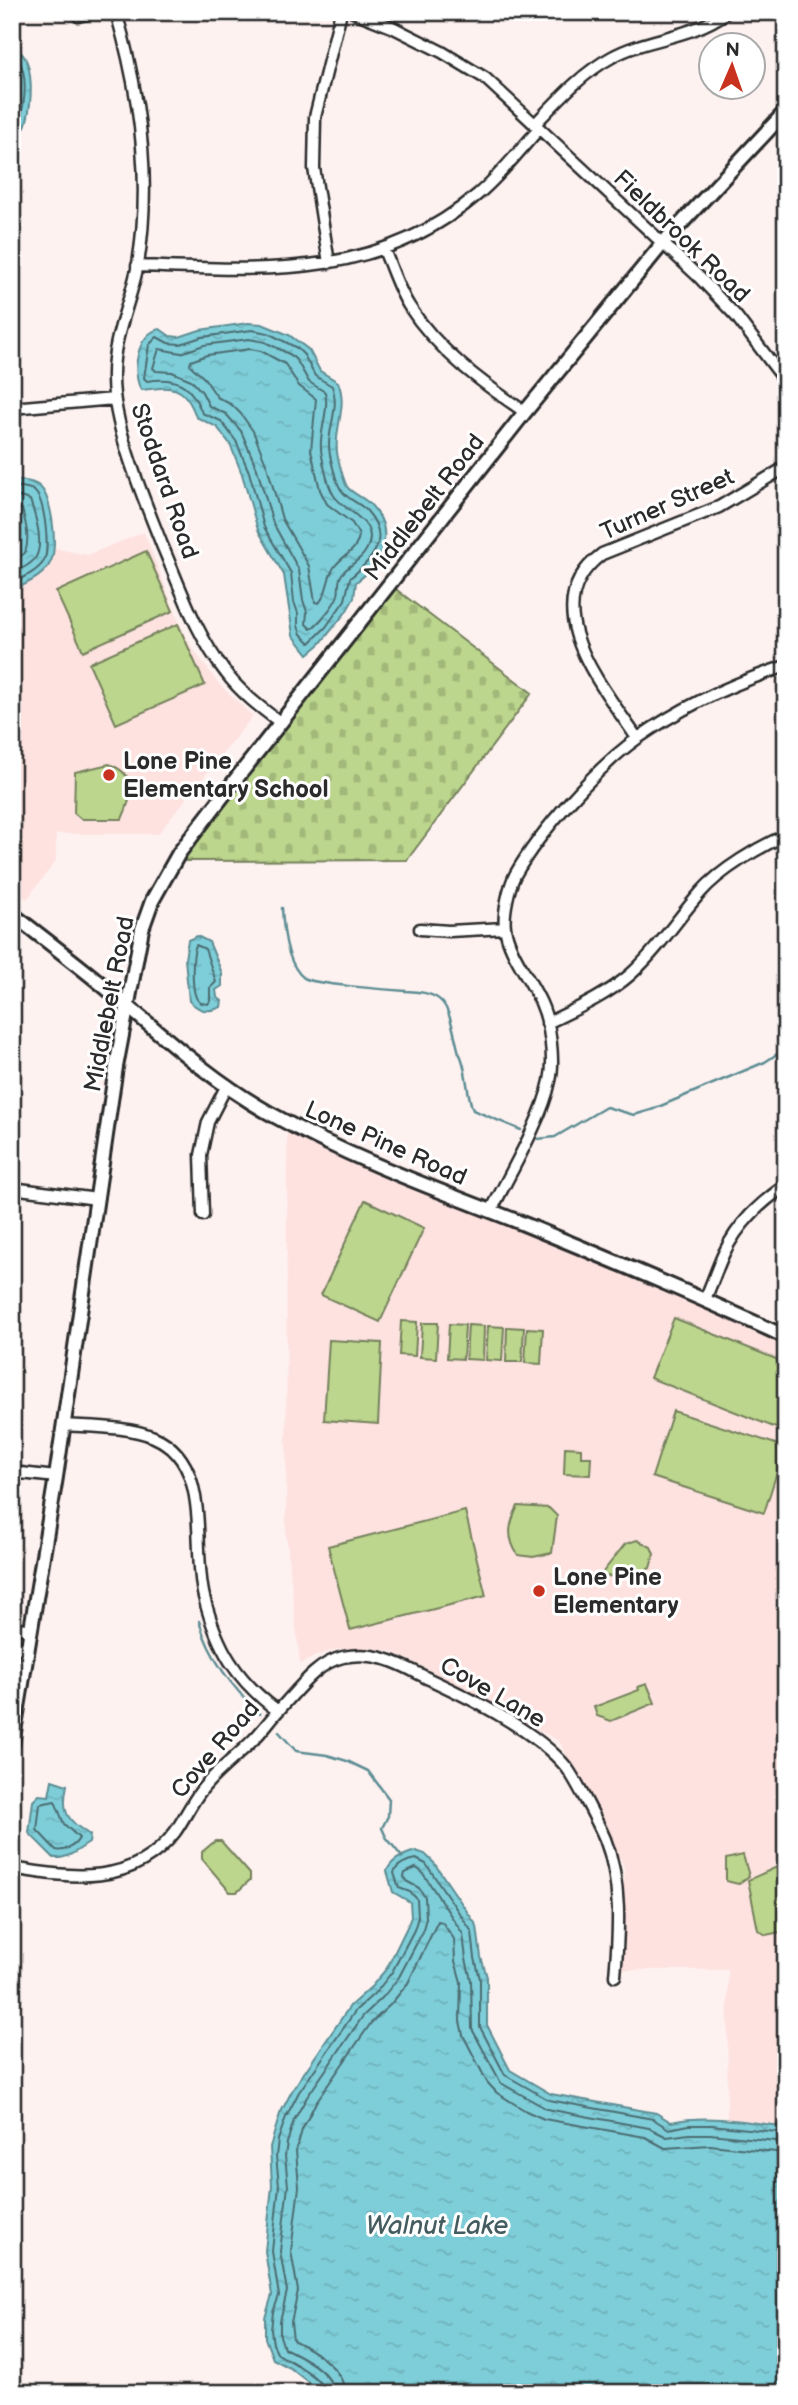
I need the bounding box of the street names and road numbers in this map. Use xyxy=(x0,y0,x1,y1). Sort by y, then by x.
street label: Fieldbrook Road xyxy=(607,164,756,309)
street label: Stoddard Road xyxy=(124,400,205,563)
street label: Middlebelt Road xyxy=(358,428,491,586)
street label: Turner Street xyxy=(596,462,739,547)
street label: Middlebelt Road xyxy=(78,914,141,1094)
street label: Lone Pine Road xyxy=(300,1095,471,1192)
street label: Cove Lane xyxy=(435,1651,551,1734)
street label: Cove Road xyxy=(165,1694,266,1804)

